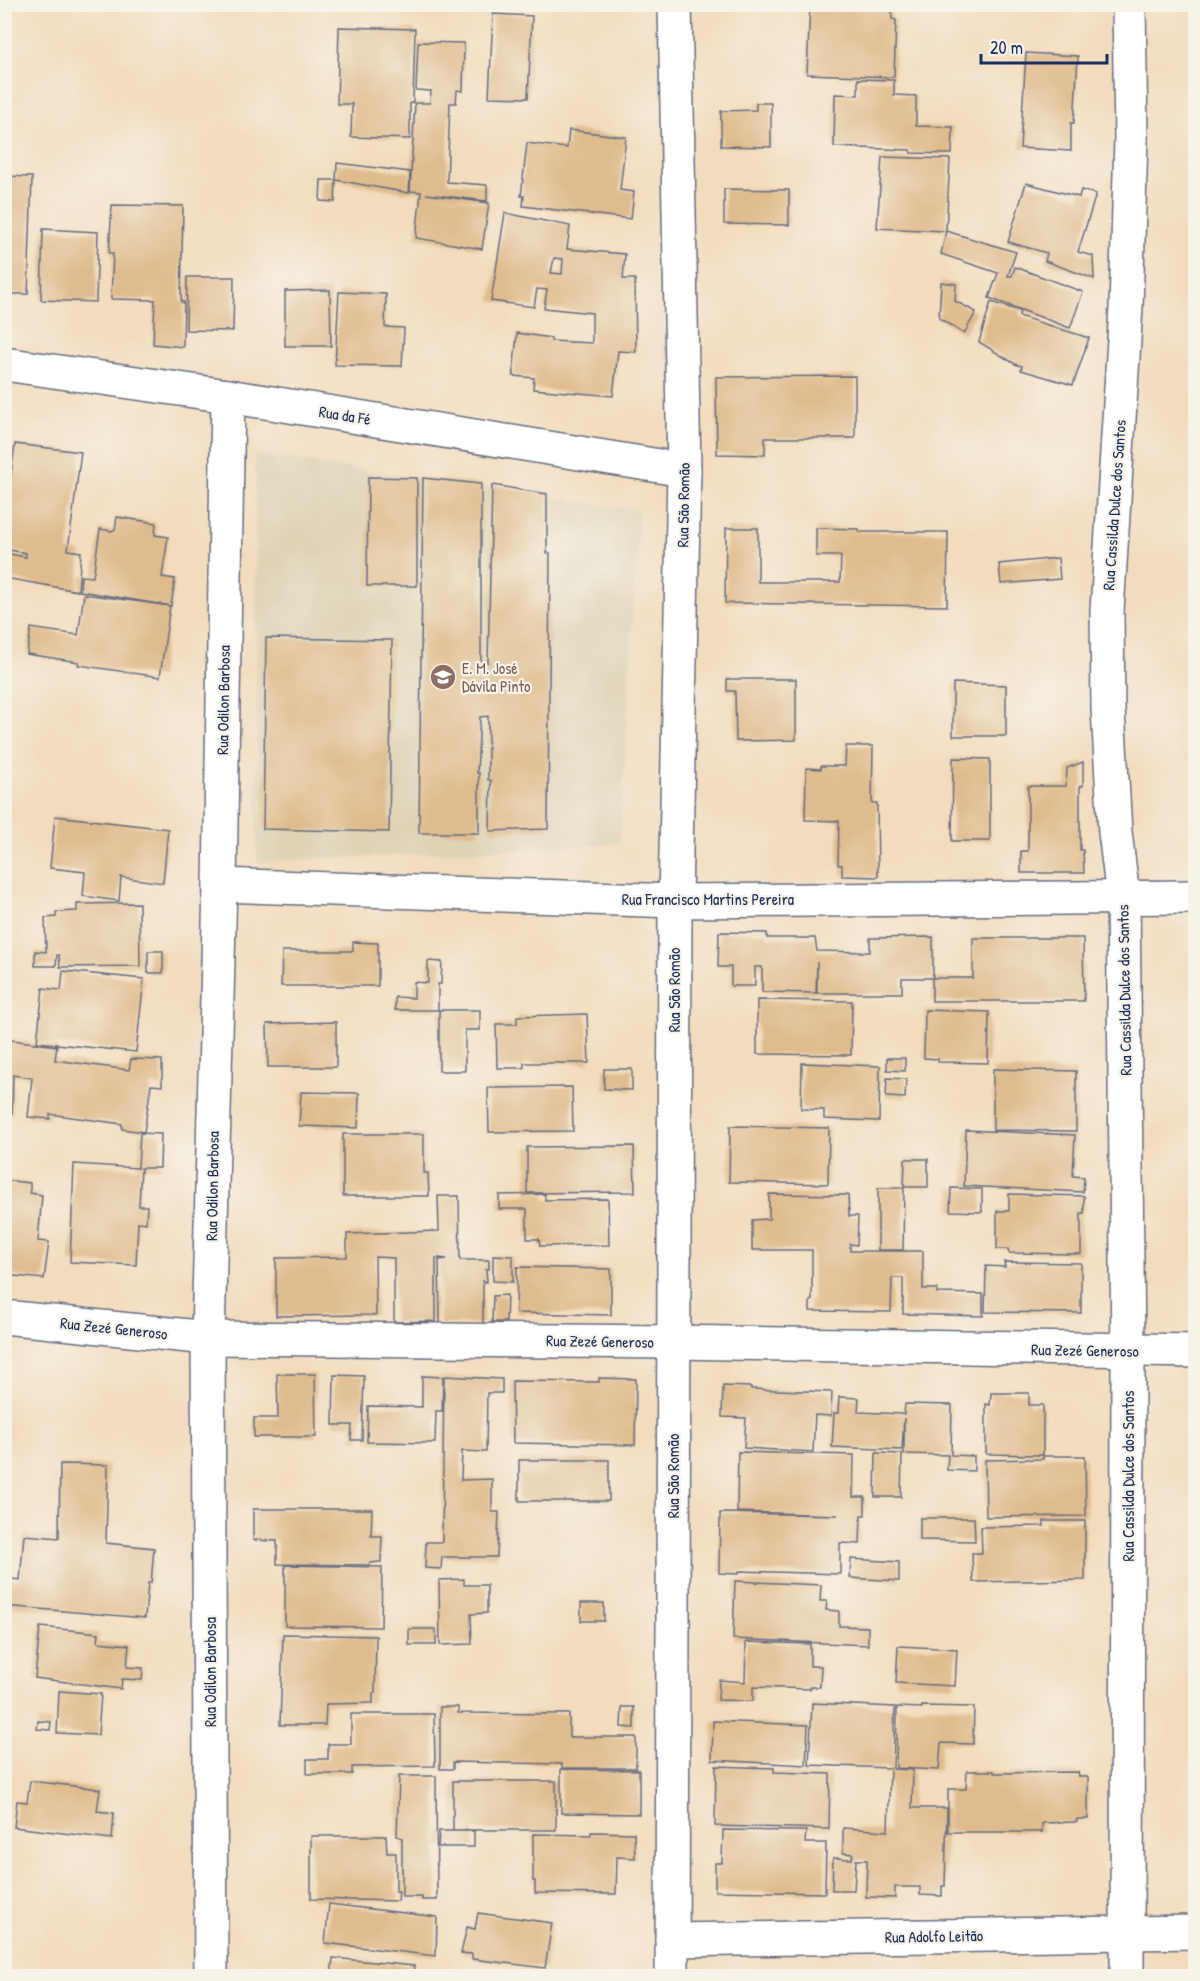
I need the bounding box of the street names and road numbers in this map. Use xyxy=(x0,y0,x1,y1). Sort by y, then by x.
street label: Rua da Fé xyxy=(318,400,373,430)
street label: Rua Cassilda Dulce dos Santos xyxy=(1097,419,1131,591)
street label: Rua São Romão xyxy=(671,462,695,548)
street label: Rua Odilon Barbosa xyxy=(211,645,235,755)
street label: Rua Francisco Martins Pereira xyxy=(622,888,794,910)
street label: Rua Cassilda Dulce dos Santos xyxy=(1112,904,1136,1076)
street label: Rua São Romão xyxy=(663,947,685,1032)
street label: Rua Odilon Barbosa xyxy=(200,1131,224,1241)
street label: Rua Zezé Generoso xyxy=(59,1311,169,1345)
street label: Rua Zezé Generoso xyxy=(546,1329,655,1353)
street label: Rua Zezé Generoso xyxy=(1031,1338,1140,1362)
street label: Rua Cassilda Dulce dos Santos xyxy=(1117,1390,1139,1562)
street label: Rua São Romão xyxy=(662,1433,684,1518)
street label: Rua Odilon Barbosa xyxy=(199,1617,221,1727)
street label: Rua Adolfo Leitão xyxy=(885,1924,984,1948)

